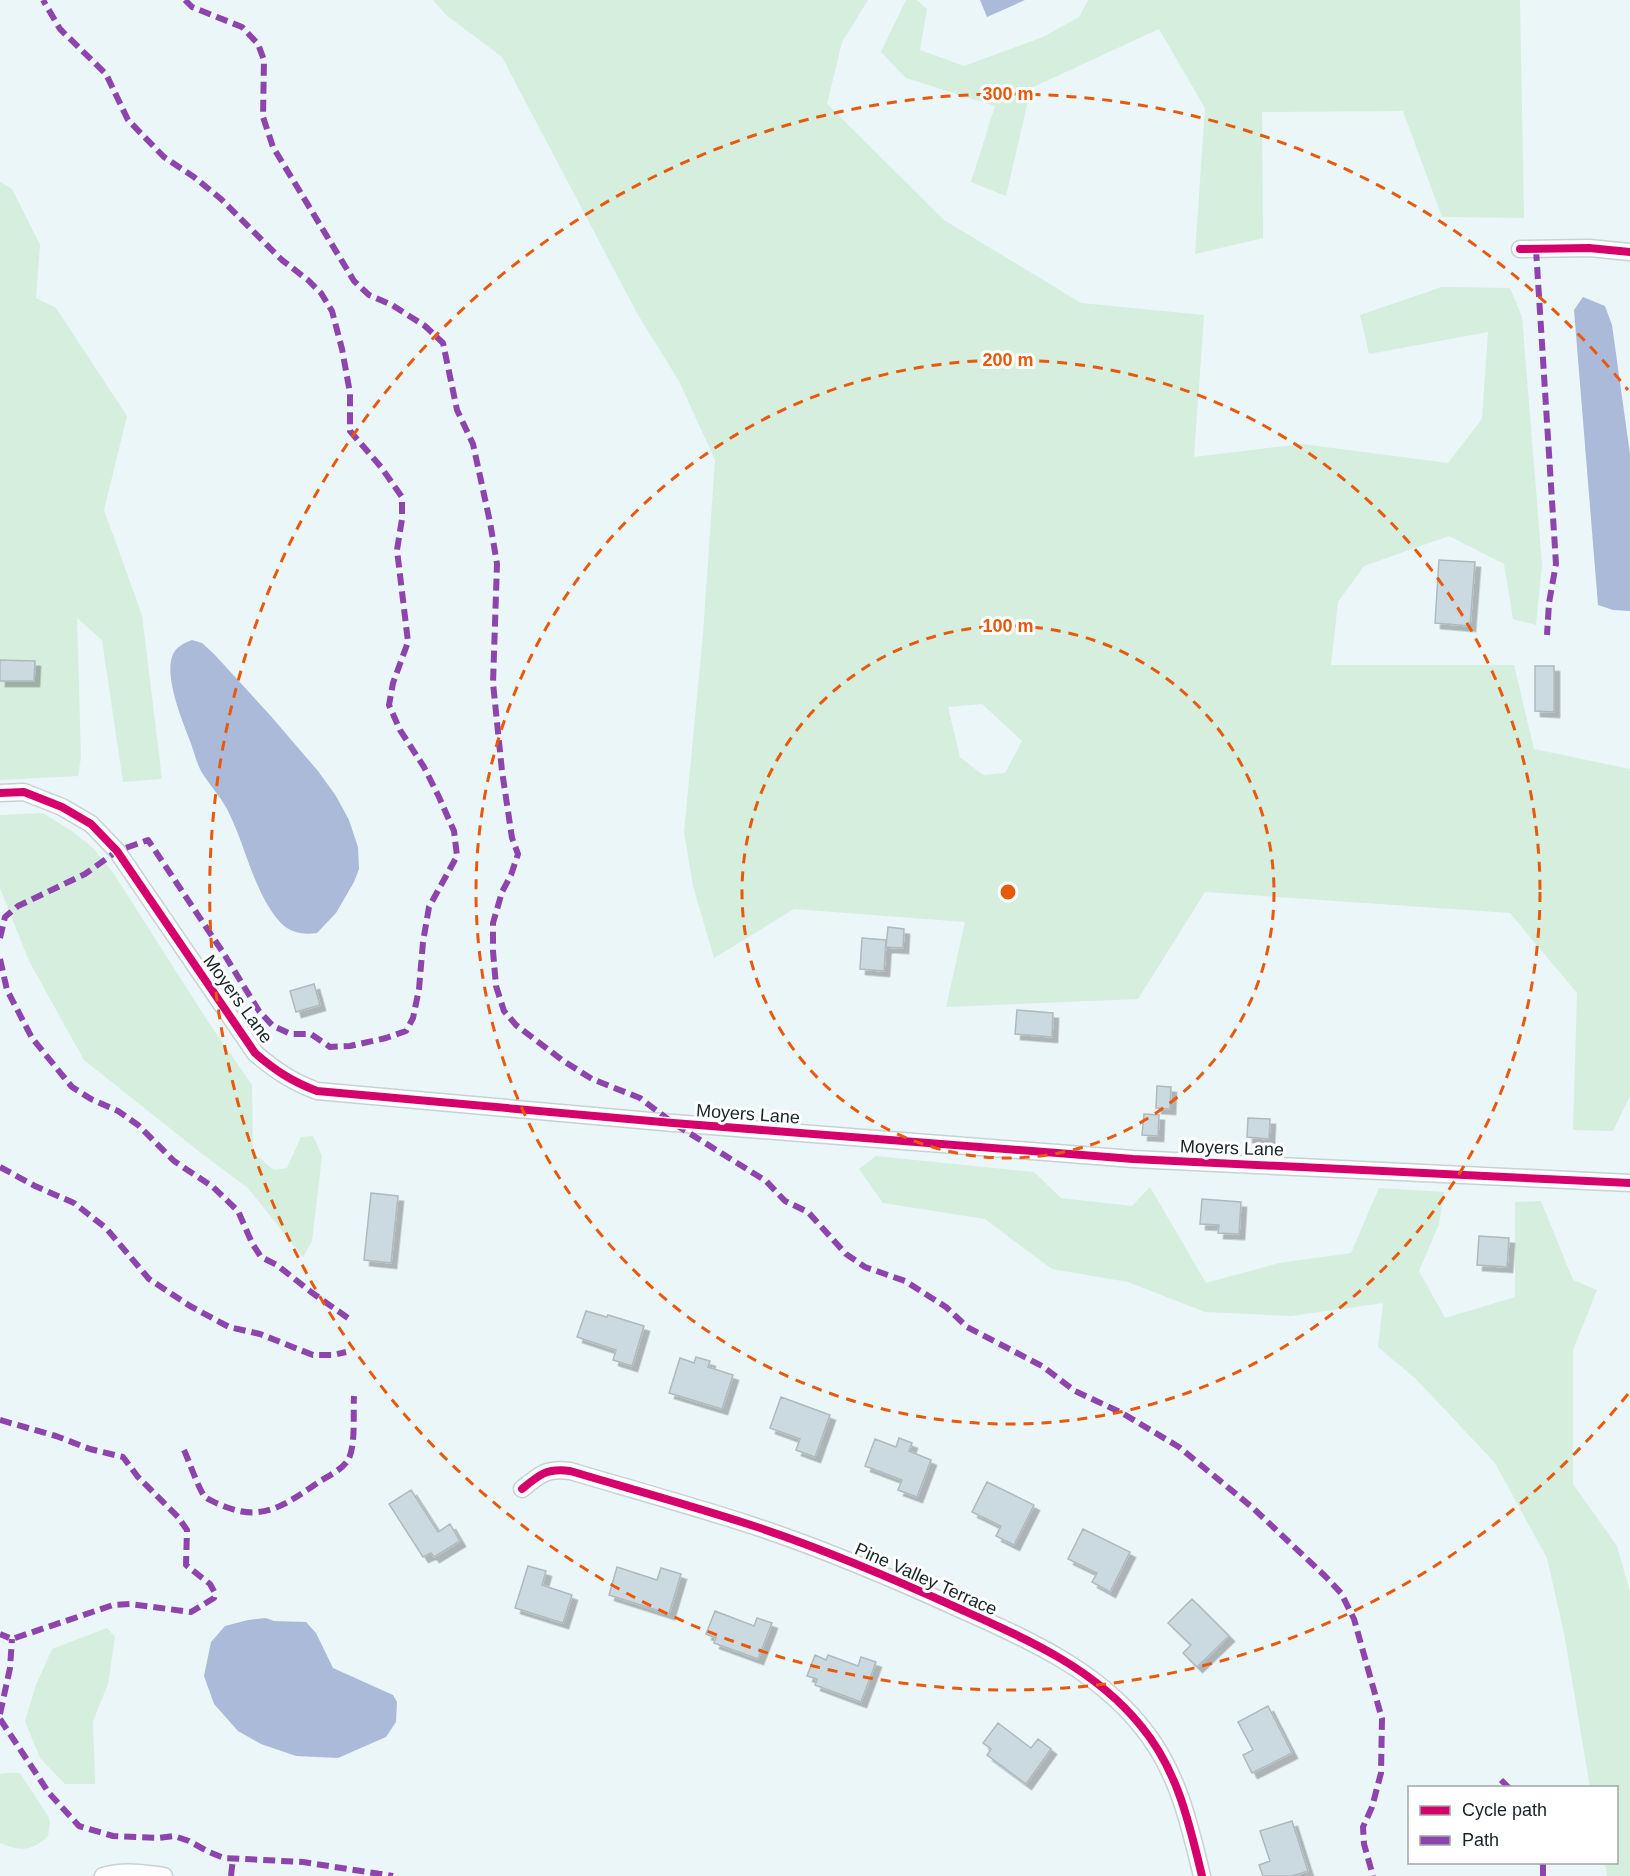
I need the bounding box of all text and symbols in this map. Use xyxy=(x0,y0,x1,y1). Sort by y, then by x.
text: 300 m xyxy=(982,84,1034,104)
text: 200 m xyxy=(982,350,1034,370)
text: 100 m xyxy=(982,616,1034,636)
centre of rings xyxy=(998,882,1018,902)
street label: Moyers Lane xyxy=(199,951,277,1047)
street label: Moyers Lane xyxy=(695,1100,801,1128)
street label: Moyers Lane xyxy=(1180,1136,1284,1160)
street label: Pine Valley Terrace xyxy=(852,1539,1000,1619)
legend xyxy=(1408,1786,1618,1864)
text: Cycle path xyxy=(1462,1800,1547,1820)
text: Path xyxy=(1462,1830,1499,1850)

